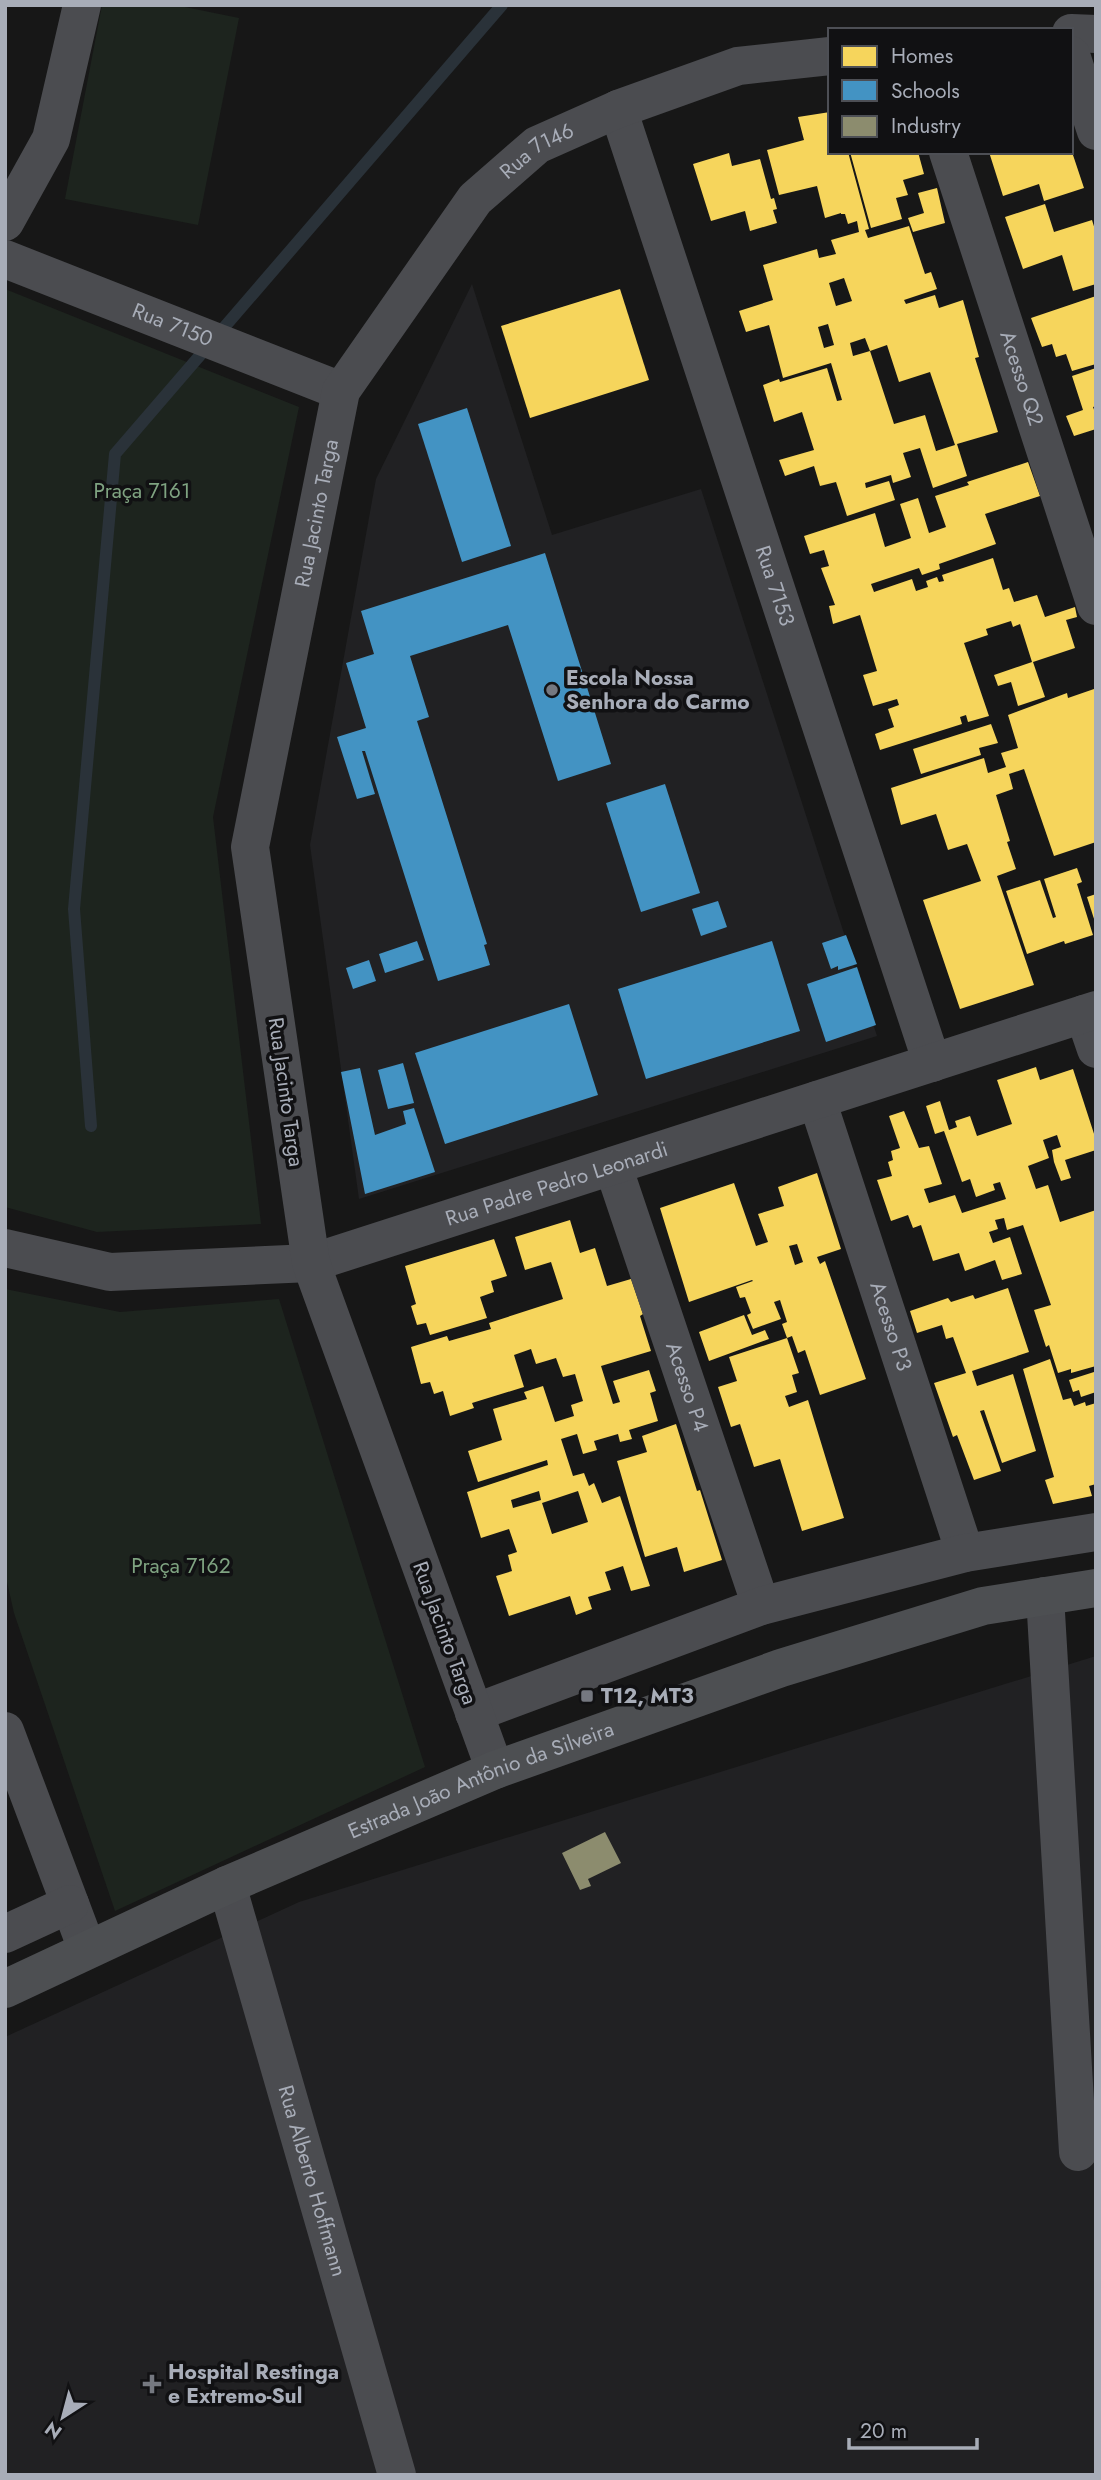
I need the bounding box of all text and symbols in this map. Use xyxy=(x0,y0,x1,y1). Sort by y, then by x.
legend xyxy=(828,28,1073,154)
text: Homes xyxy=(891,41,953,71)
text: Schools xyxy=(891,76,960,106)
text: Industry xyxy=(891,111,962,141)
street label: Rua 7146 xyxy=(493,116,579,186)
street label: Rua 7150 xyxy=(128,295,217,354)
street label: Acesso Q2 xyxy=(992,327,1051,430)
street label: Rua Jacinto Targa xyxy=(287,437,346,590)
park label: Praça 7161 xyxy=(94,476,190,506)
street label: Rua 7153 xyxy=(748,542,802,630)
place label: Escola Nossa Senhora do Carmo xyxy=(566,663,750,717)
marker: Escola Nossa Senhora do Carmo xyxy=(544,682,560,698)
street label: Rua Jacinto Targa xyxy=(261,1015,311,1169)
street label: Rua Padre Pedro Leonardi xyxy=(442,1134,672,1234)
street label: Acesso P3 xyxy=(862,1278,920,1375)
street label: Acesso P4 xyxy=(658,1338,716,1436)
park label: Praça 7162 xyxy=(131,1551,231,1581)
street label: Rua Jacinto Targa xyxy=(405,1557,485,1709)
place label: T12, MT3 xyxy=(601,1681,694,1711)
marker: T12, MT3 xyxy=(579,1688,595,1704)
street label: Estrada João Antônio da Silveira xyxy=(343,1714,618,1846)
street label: Rua Alberto Hoffmann xyxy=(270,2082,354,2280)
place label: Hospital Restinga e Extremo-Sul xyxy=(168,2357,339,2411)
marker: Hospital Restinga e Extremo-Sul xyxy=(142,2374,162,2394)
north arrow xyxy=(28,2382,98,2452)
scale bar xyxy=(849,2406,977,2450)
text: N xyxy=(39,2415,67,2446)
text: 20 m xyxy=(860,2416,907,2446)

